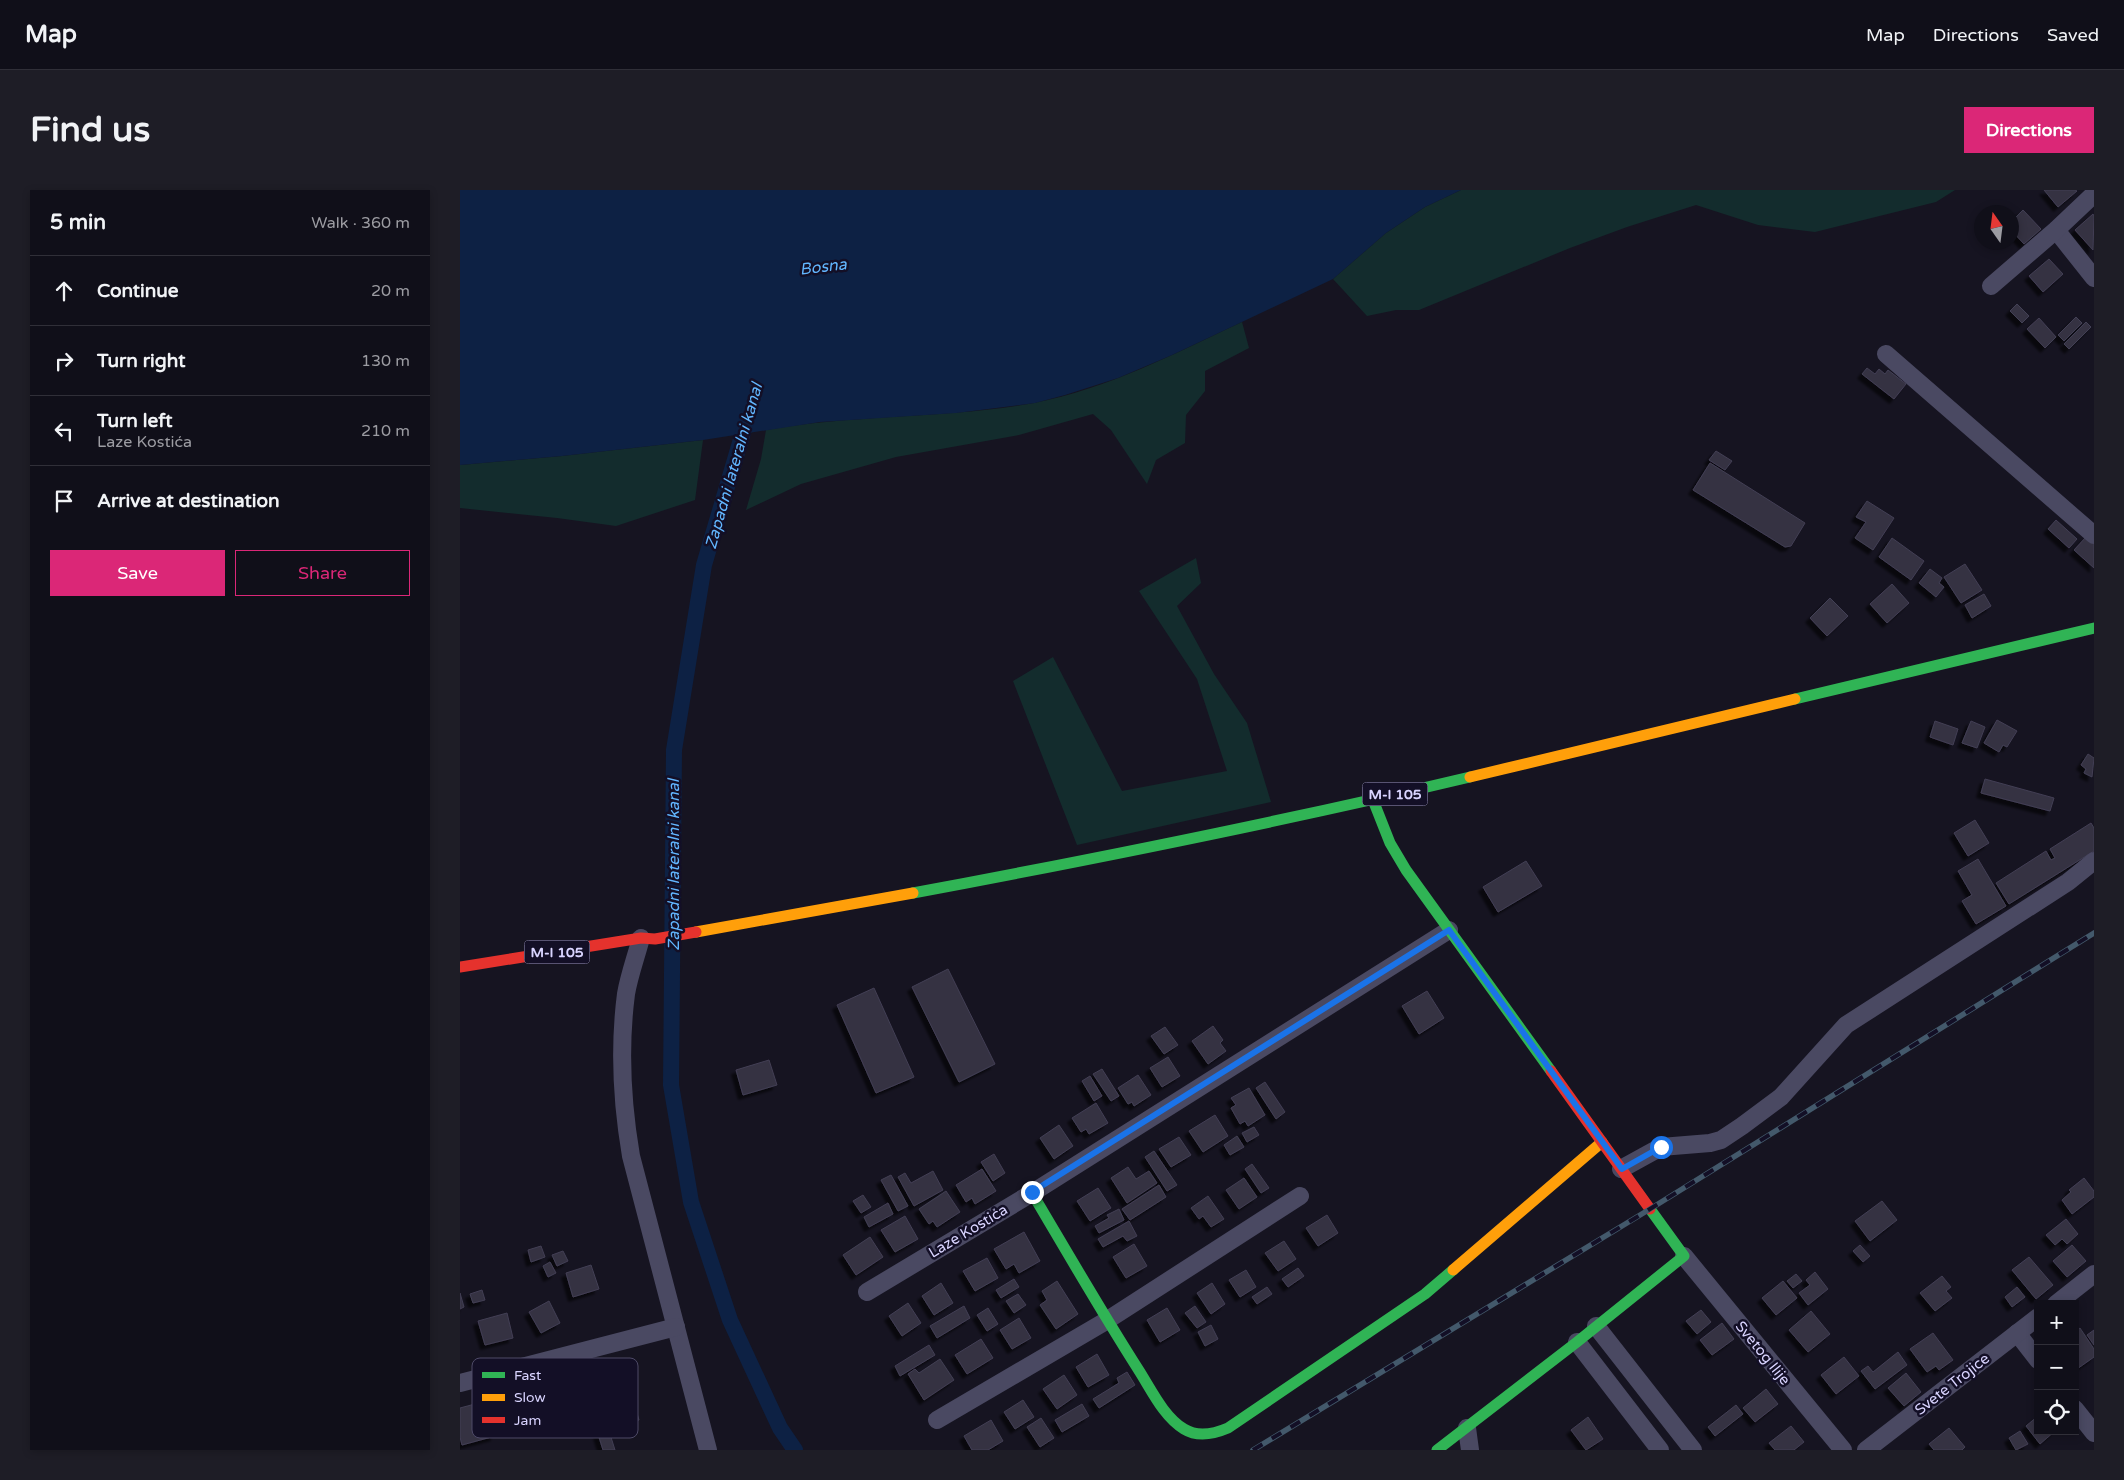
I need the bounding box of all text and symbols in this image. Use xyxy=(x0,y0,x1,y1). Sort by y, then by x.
text: Map xyxy=(25,20,77,49)
text: Map xyxy=(1866,24,1905,46)
text: Directions xyxy=(1933,24,2019,46)
text: Saved xyxy=(2047,24,2099,46)
button: Directions xyxy=(1964,107,2094,153)
text: Find us xyxy=(30,109,150,151)
north arrow xyxy=(1974,205,2019,250)
text: 5 min xyxy=(50,210,106,235)
text: Walk · 360 m xyxy=(311,213,410,233)
water label: Bosna xyxy=(799,254,849,280)
icon: ahead xyxy=(50,277,78,305)
text: Continue xyxy=(97,280,179,302)
text: 20 m xyxy=(371,281,410,301)
icon: right xyxy=(50,347,78,375)
text: Turn right xyxy=(97,350,185,372)
text: 130 m xyxy=(361,351,410,371)
water label: Zapadni lateralni kanal xyxy=(701,379,768,551)
text: Turn left xyxy=(97,410,173,432)
icon: left xyxy=(50,417,78,445)
text: 210 m xyxy=(361,421,410,441)
text: Laze Kostića xyxy=(97,432,192,452)
icon: arrive xyxy=(50,487,78,515)
text: Arrive at destination xyxy=(97,490,280,512)
button: Save xyxy=(50,550,225,596)
button: Share xyxy=(235,550,410,596)
water label: Zapadni lateralni kanal xyxy=(664,777,684,951)
road number: M-I 105 xyxy=(1362,782,1428,806)
road number: M-I 105 xyxy=(524,940,590,964)
route start xyxy=(1650,1136,1673,1159)
route end xyxy=(1021,1181,1044,1204)
street label: Laze Kostića xyxy=(925,1200,1011,1262)
map controls xyxy=(2034,1300,2079,1435)
button: + xyxy=(2034,1300,2079,1345)
street label: Svetog Ilije xyxy=(1732,1317,1794,1389)
button: − xyxy=(2034,1345,2079,1390)
street label: Svete Trojice xyxy=(1911,1349,1993,1419)
legend xyxy=(472,1358,638,1438)
text: Fast xyxy=(514,1367,542,1384)
text: Slow xyxy=(514,1389,546,1406)
button: locate xyxy=(2034,1390,2079,1435)
text: Jam xyxy=(514,1412,541,1429)

